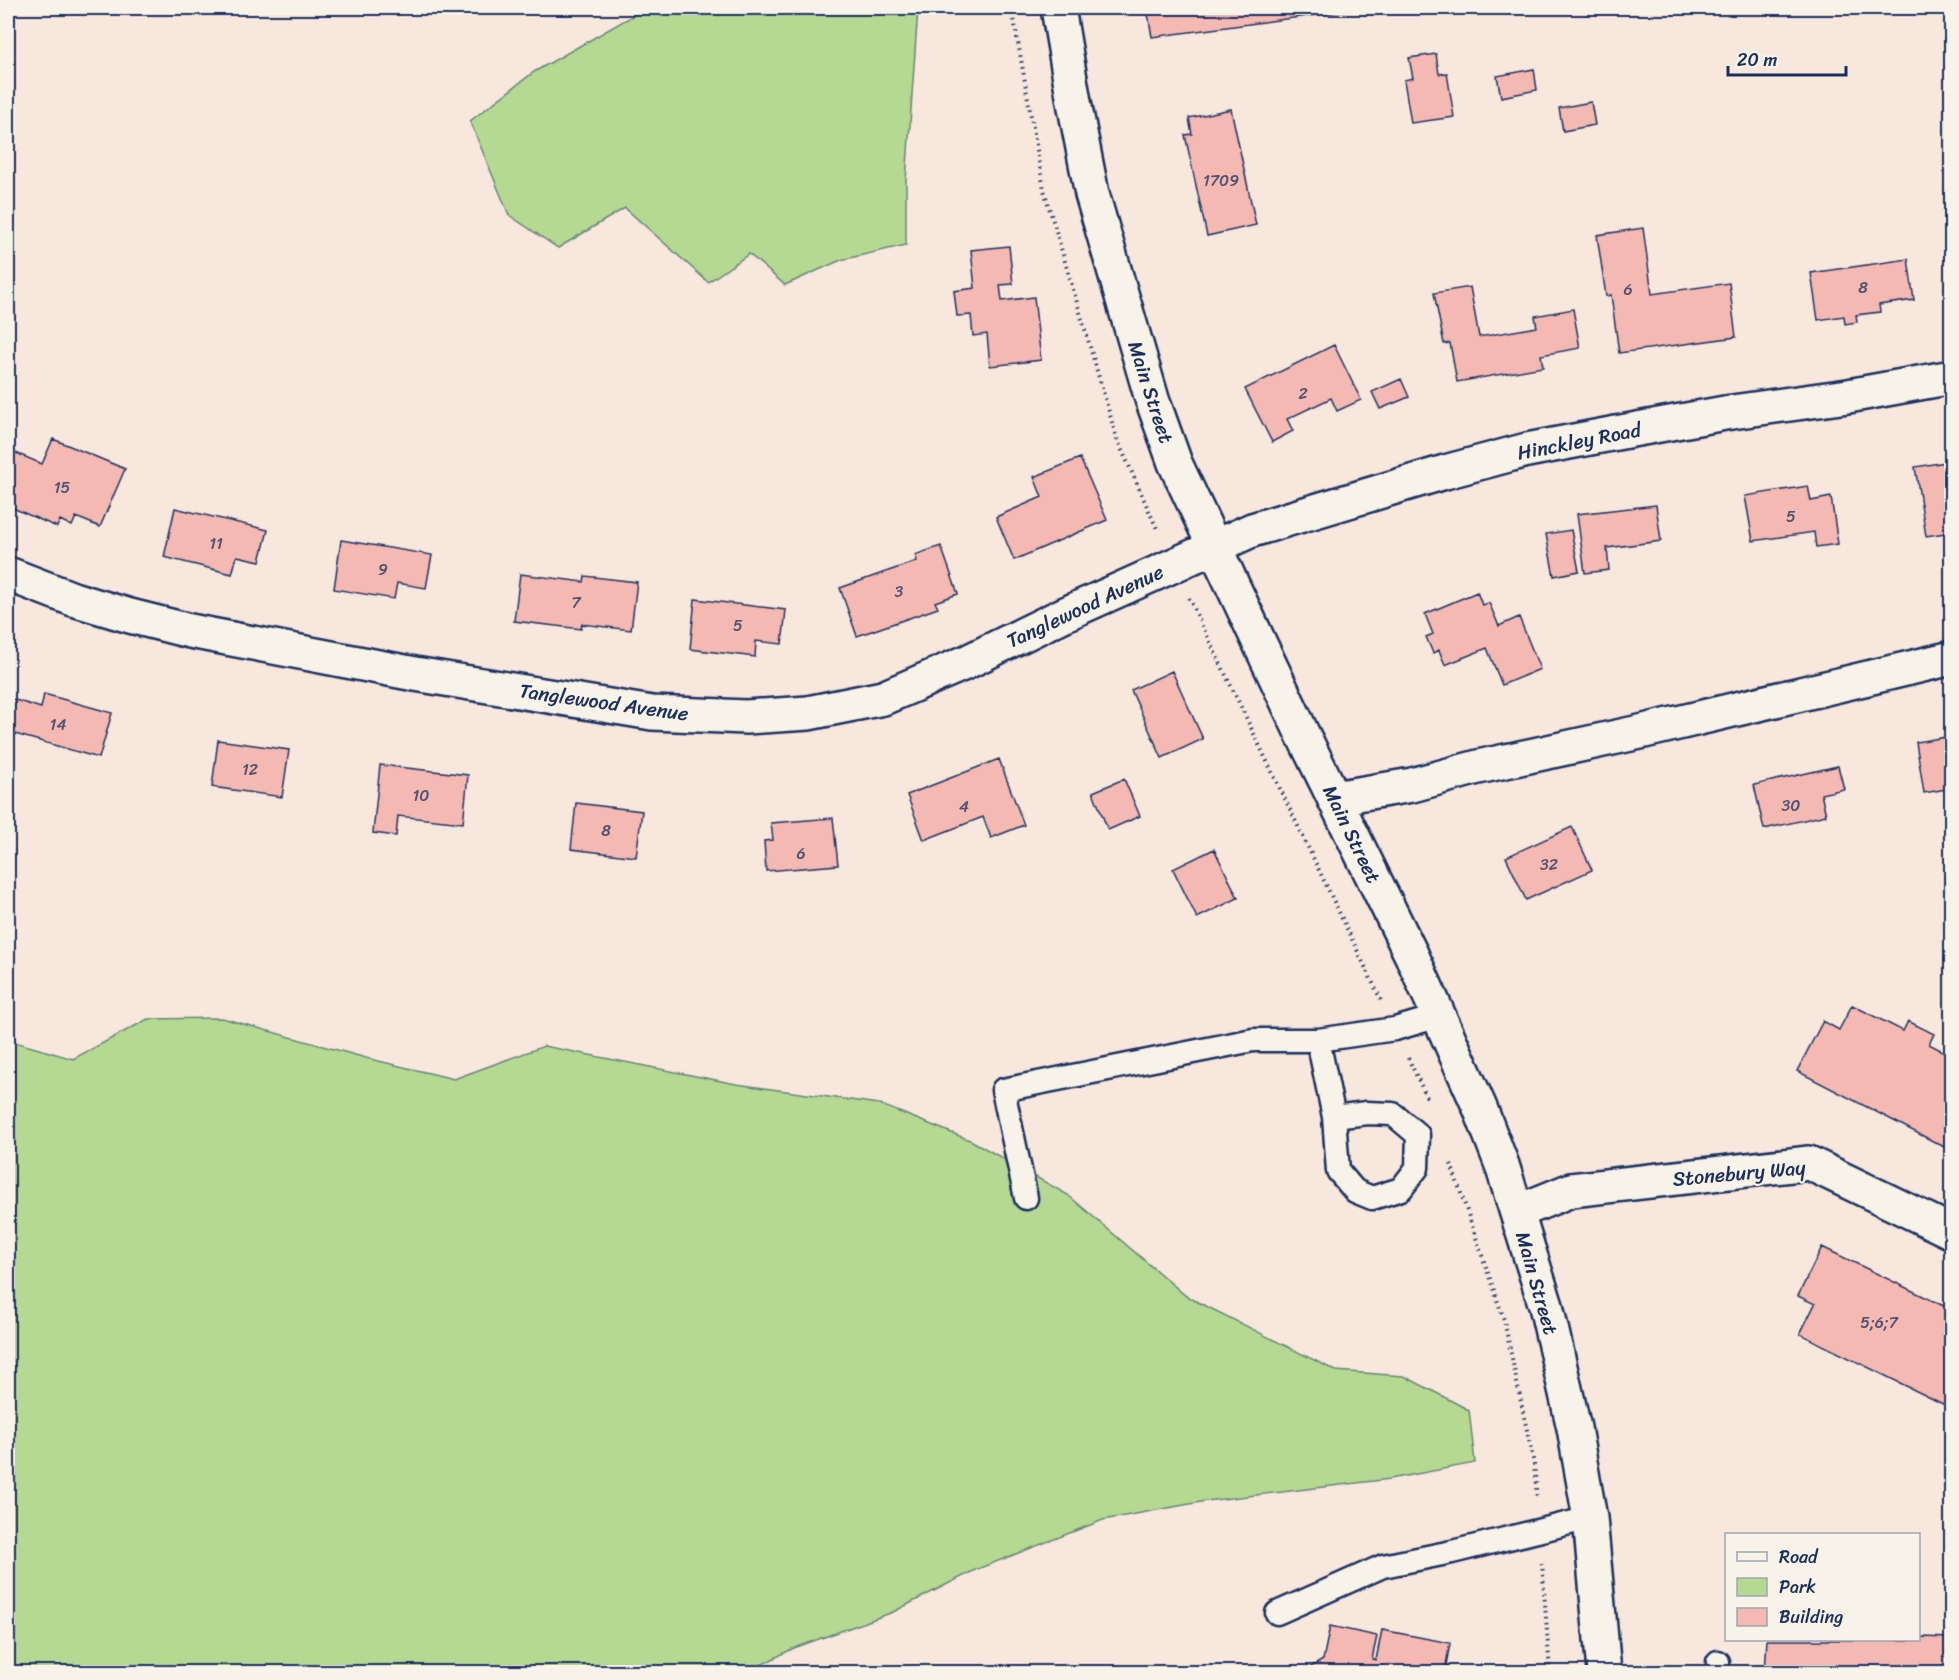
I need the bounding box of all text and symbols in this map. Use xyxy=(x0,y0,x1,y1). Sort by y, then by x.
scale bar xyxy=(1728,39,1846,77)
text: 20 m xyxy=(1737,44,1777,76)
house number: 1709 xyxy=(1203,166,1239,195)
house number: 8 xyxy=(1858,273,1868,302)
house number: 6 xyxy=(1623,275,1633,304)
street label: Main Street xyxy=(1117,336,1184,448)
house number: 2 xyxy=(1298,379,1308,408)
street label: Hinckley Road xyxy=(1514,412,1645,471)
house number: 15 xyxy=(54,473,71,502)
house number: 5 xyxy=(1786,502,1796,531)
house number: 11 xyxy=(209,529,223,558)
house number: 9 xyxy=(378,555,388,584)
street label: Tanglewood Avenue xyxy=(1001,555,1170,658)
house number: 3 xyxy=(895,577,904,606)
house number: 7 xyxy=(571,588,581,617)
house number: 5 xyxy=(733,611,743,640)
street label: Tanglewood Avenue xyxy=(517,673,691,732)
house number: 14 xyxy=(50,710,66,739)
house number: 12 xyxy=(242,755,258,784)
street label: Main Street xyxy=(1313,779,1391,890)
house number: 10 xyxy=(413,781,429,810)
house number: 30 xyxy=(1782,791,1800,820)
house number: 4 xyxy=(959,792,969,821)
house number: 8 xyxy=(601,816,611,845)
house number: 6 xyxy=(796,839,806,868)
house number: 32 xyxy=(1540,850,1558,879)
street label: Stonebury Way xyxy=(1671,1150,1808,1197)
street label: Main Street xyxy=(1505,1227,1568,1339)
house number: 5;6;7 xyxy=(1860,1308,1899,1337)
legend xyxy=(1725,1533,1920,1641)
text: Road xyxy=(1779,1541,1819,1573)
text: Park xyxy=(1779,1571,1816,1603)
text: Building xyxy=(1779,1601,1843,1633)

